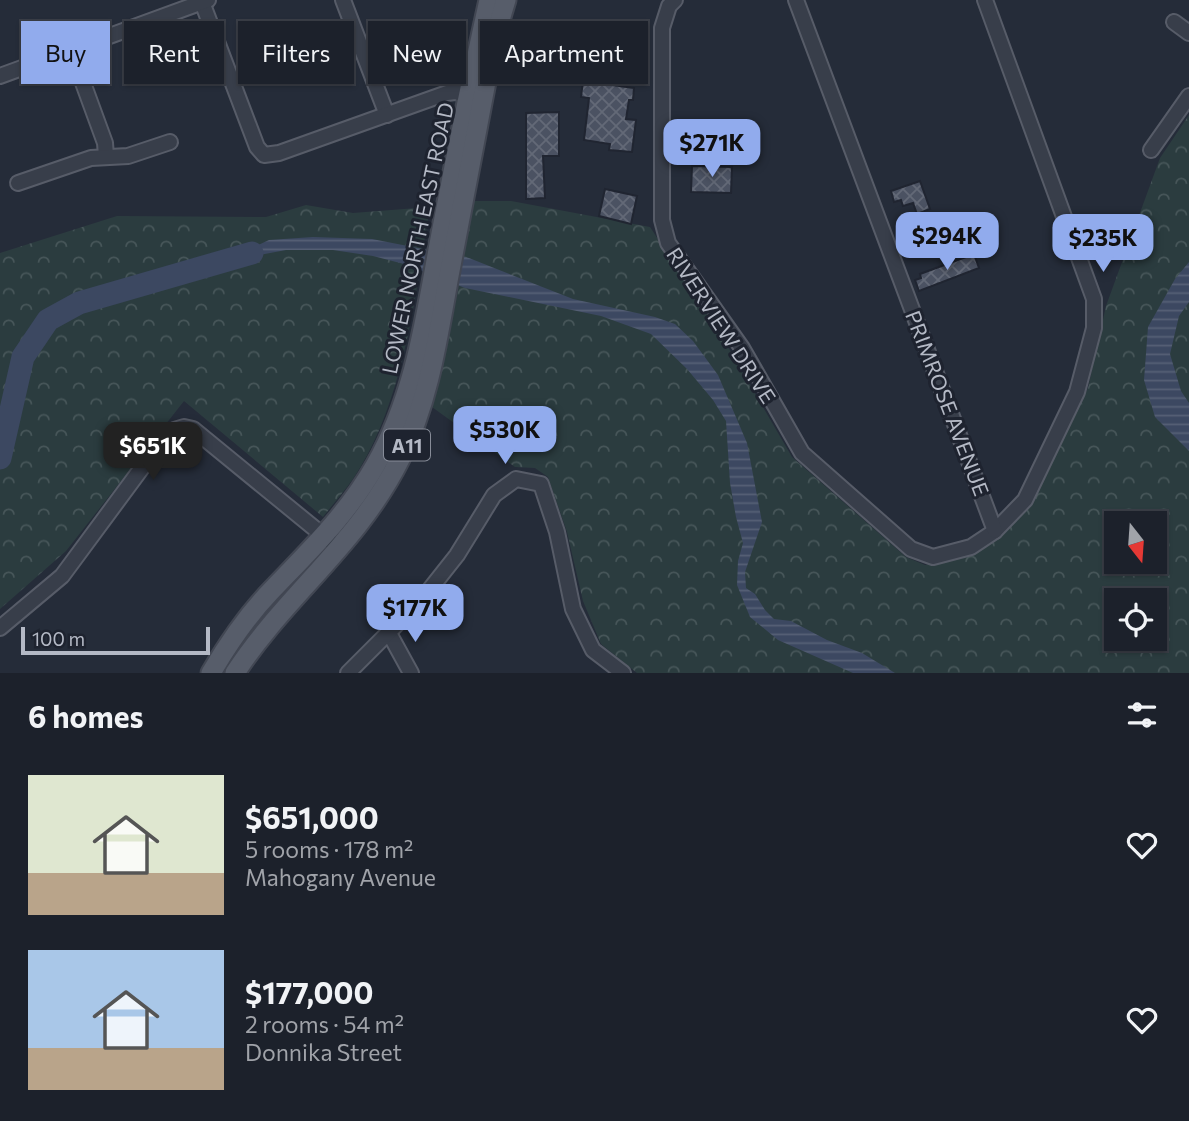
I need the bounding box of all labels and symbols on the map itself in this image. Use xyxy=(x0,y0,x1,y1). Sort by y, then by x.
street label: LOWER NORTH EAST ROAD xyxy=(376,100,458,376)
pin: $271K xyxy=(663,120,761,179)
pin: $294K xyxy=(898,212,996,272)
pin: $235K xyxy=(1054,215,1152,274)
street label: RIVERVIEW DRIVE xyxy=(662,242,782,408)
street label: PRIMROSE AVENUE xyxy=(901,307,995,499)
pin: $530K xyxy=(456,406,554,466)
pin: $651K xyxy=(104,422,202,482)
road number: A11 xyxy=(384,430,430,460)
north arrow xyxy=(1104,511,1167,574)
pin: $177K xyxy=(366,584,464,644)
scale bar xyxy=(21,624,210,656)

